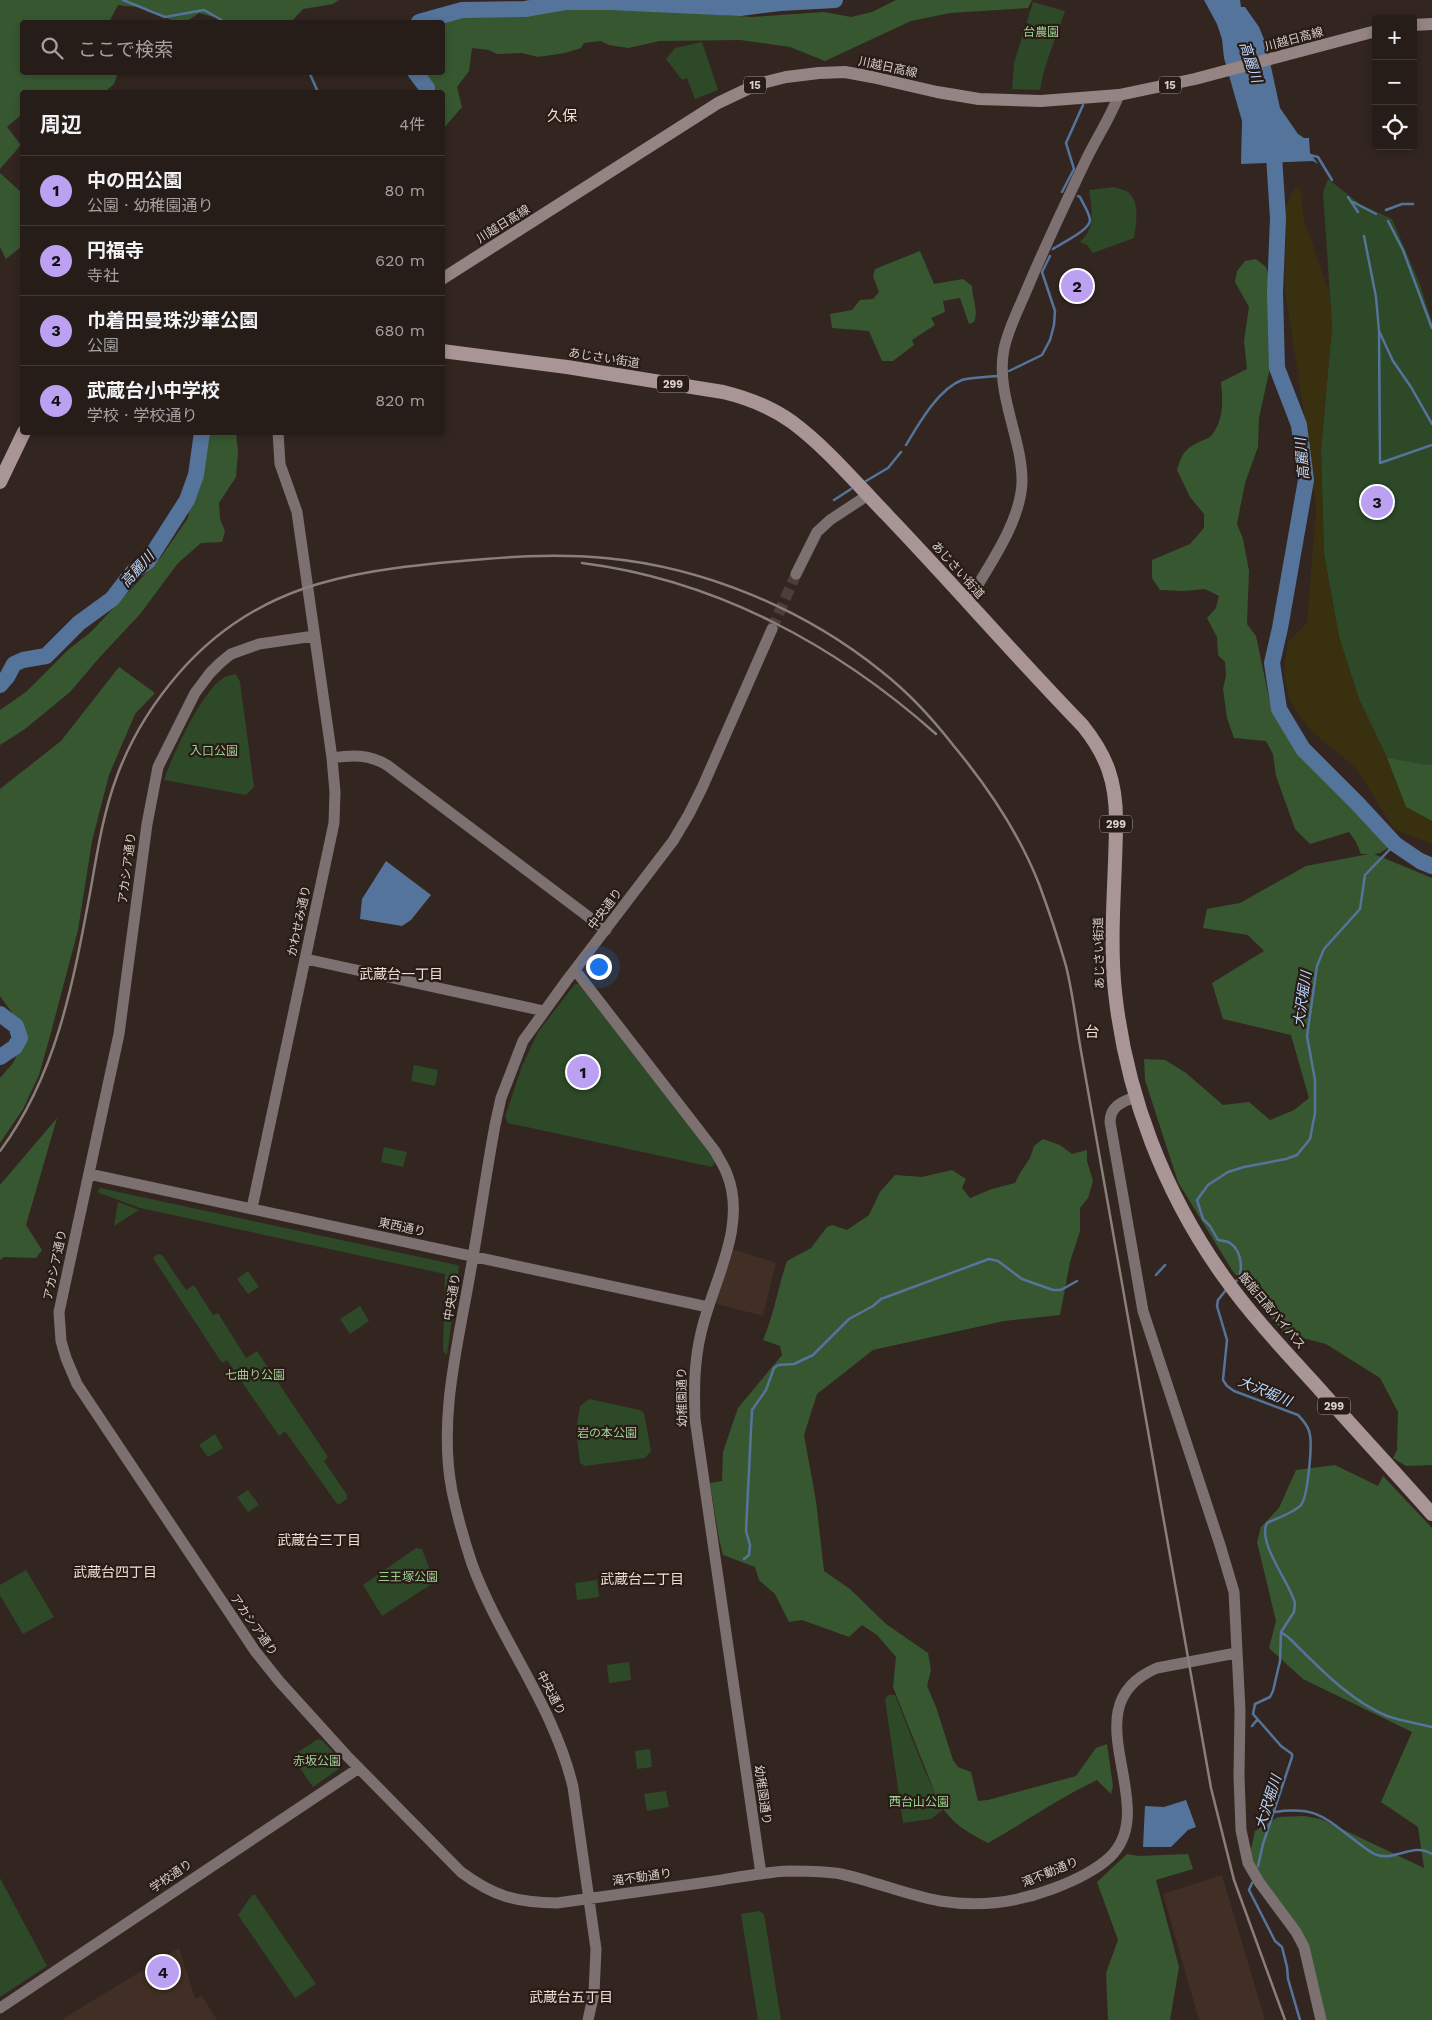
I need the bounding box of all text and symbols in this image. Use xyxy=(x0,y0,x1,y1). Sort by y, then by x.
map controls xyxy=(1372,15,1417,150)
button: + xyxy=(1372,15,1417,60)
search box xyxy=(20,20,445,75)
street label: 川越日高線 xyxy=(1263,24,1325,54)
park label: 台農園 xyxy=(1023,25,1059,39)
icon: search xyxy=(38,34,66,62)
text: ここで検索 xyxy=(78,38,173,61)
water label: 高麗川 xyxy=(1237,40,1266,86)
street label: 川越日高線 xyxy=(857,54,919,80)
button: − xyxy=(1372,60,1417,105)
road number: 15 xyxy=(744,76,766,94)
road number: 15 xyxy=(1159,76,1181,94)
button: locate xyxy=(1372,105,1417,150)
district label: 久保 xyxy=(547,107,577,125)
text: 周辺 xyxy=(40,112,82,137)
text: 4件 xyxy=(399,115,425,134)
text: 中の田公園 xyxy=(87,169,182,192)
text: 1 xyxy=(53,181,59,200)
text: 80 m xyxy=(384,181,425,200)
text: 公園 · 幼稚園通り xyxy=(87,196,214,215)
street label: 川越日高線 xyxy=(474,202,532,246)
text: 円福寺 xyxy=(87,239,144,262)
text: 2 xyxy=(51,251,61,270)
text: 620 m xyxy=(375,251,425,270)
text: 寺社 xyxy=(87,266,119,285)
pin: 2 xyxy=(1061,267,1093,305)
text: 巾着田曼珠沙華公園 xyxy=(87,309,258,332)
text: 3 xyxy=(51,321,61,340)
text: 680 m xyxy=(375,321,425,340)
text: 公園 xyxy=(87,336,119,355)
street label: あじさい街道 xyxy=(567,345,641,371)
road number: 299 xyxy=(657,376,689,392)
text: 武蔵台小中学校 xyxy=(87,379,220,402)
text: 4 xyxy=(51,391,61,410)
text: 820 m xyxy=(375,391,425,410)
text: 学校 · 学校通り xyxy=(87,406,198,425)
water label: 高麗川 xyxy=(1292,435,1312,481)
pin: 3 xyxy=(1361,483,1393,521)
street label: あじさい街道 xyxy=(929,539,987,601)
water label: 高麗川 xyxy=(117,547,158,590)
park label: 入口公園 xyxy=(190,744,238,758)
road number: 299 xyxy=(1100,816,1132,832)
street label: アカシア通り xyxy=(116,831,138,905)
street label: かわせみ通り xyxy=(285,884,313,958)
street label: 中央通り xyxy=(585,886,625,932)
street label: あじさい街道 xyxy=(1091,917,1107,989)
your location xyxy=(586,954,612,980)
district label: 武蔵台一丁目 xyxy=(359,966,443,982)
water label: 大沢堀川 xyxy=(1290,968,1314,1028)
district label: 台 xyxy=(1084,1023,1100,1041)
pin: 1 xyxy=(567,1053,599,1091)
street label: 東西通り xyxy=(377,1215,427,1239)
street label: アカシア通り xyxy=(41,1228,69,1302)
street label: 飯能日高バイパス xyxy=(1236,1270,1308,1352)
street label: 中央通り xyxy=(441,1272,463,1322)
street label: 幼稚園通り xyxy=(674,1367,690,1427)
park label: 七曲り公園 xyxy=(225,1368,285,1382)
water label: 大沢堀川 xyxy=(1236,1373,1296,1410)
road number: 299 xyxy=(1318,1398,1350,1414)
park label: 岩の本公園 xyxy=(577,1426,637,1440)
district label: 武蔵台三丁目 xyxy=(277,1532,361,1548)
district label: 武蔵台四丁目 xyxy=(73,1564,157,1580)
park label: 三王塚公園 xyxy=(378,1570,438,1584)
district label: 武蔵台二丁目 xyxy=(600,1571,684,1587)
street label: アカシア通り xyxy=(228,1591,280,1659)
street label: 中央通り xyxy=(534,1668,568,1718)
park label: 赤坂公園 xyxy=(293,1754,341,1768)
street label: 幼稚園通り xyxy=(752,1764,774,1826)
water label: 大沢堀川 xyxy=(1252,1771,1285,1831)
park label: 西台山公園 xyxy=(889,1795,949,1809)
street label: 滝不動通り xyxy=(1020,1854,1080,1890)
street label: 学校通り xyxy=(147,1857,195,1895)
street label: 滝不動通り xyxy=(611,1866,673,1888)
pin: 4 xyxy=(147,1953,179,1991)
district label: 武蔵台五丁目 xyxy=(529,1989,613,2005)

